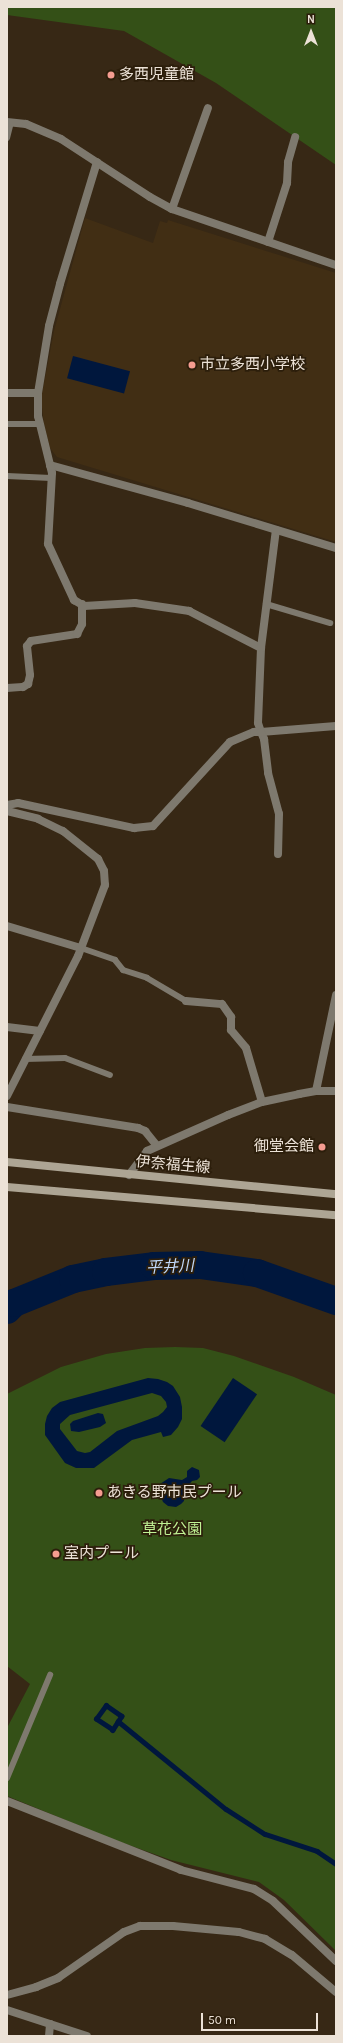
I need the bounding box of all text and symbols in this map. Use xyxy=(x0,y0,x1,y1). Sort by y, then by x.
north arrow xyxy=(291,12,331,52)
text: N xyxy=(307,13,315,26)
place label: 多西児童館 xyxy=(119,66,194,84)
marker: 多西児童館 xyxy=(106,70,116,80)
place label: 市立多西小学校 xyxy=(200,356,305,374)
marker: 市立多西小学校 xyxy=(187,360,197,370)
place label: 御堂会館 xyxy=(254,1138,314,1156)
marker: 御堂会館 xyxy=(317,1142,327,1152)
street label: 伊奈福生線 xyxy=(135,1153,211,1177)
water label: 平井川 xyxy=(146,1256,194,1278)
place label: あきる野市民プール xyxy=(107,1484,242,1502)
marker: あきる野市民プール xyxy=(94,1488,104,1498)
park label: 草花公園 xyxy=(142,1521,202,1539)
place label: 室内プール xyxy=(64,1545,139,1563)
marker: 室内プール xyxy=(51,1549,61,1559)
scale bar xyxy=(203,2005,320,2031)
text: 50 m xyxy=(208,2013,236,2027)

